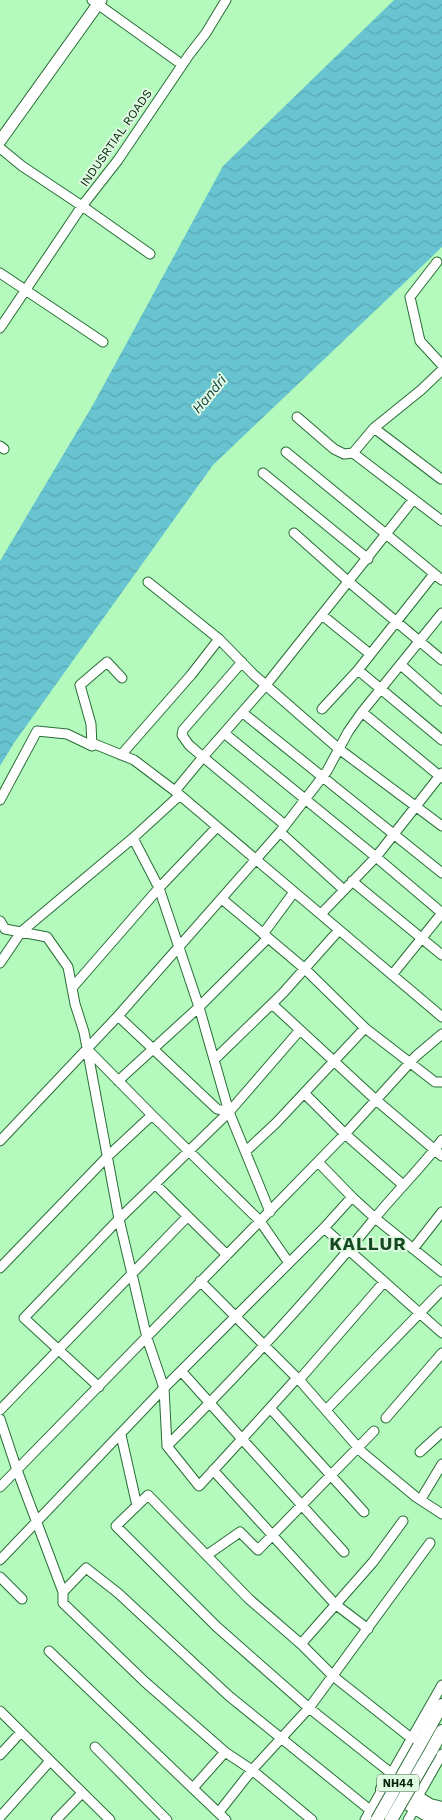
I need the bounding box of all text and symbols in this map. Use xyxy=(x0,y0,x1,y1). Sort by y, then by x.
street label: INDUSRTIAL ROADS xyxy=(77,87,155,189)
water label: Handri xyxy=(189,371,230,416)
district label: KALLUR xyxy=(329,1233,407,1254)
road number: NH44 xyxy=(377,1775,419,1792)

